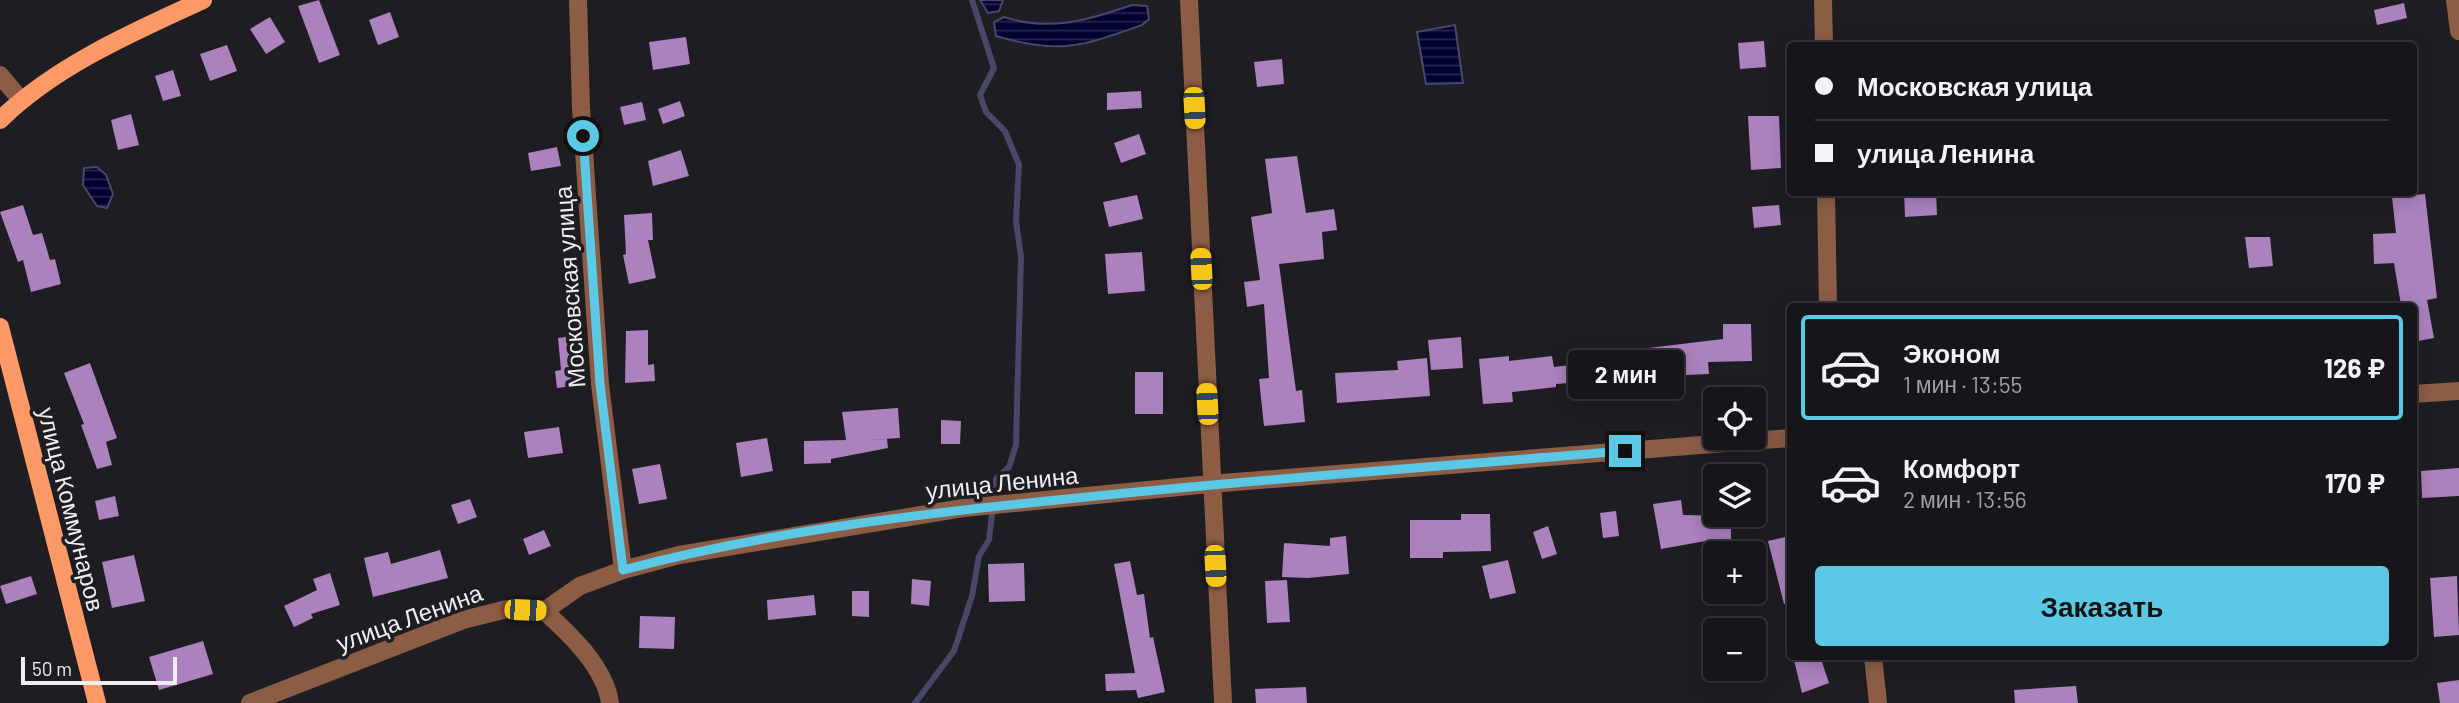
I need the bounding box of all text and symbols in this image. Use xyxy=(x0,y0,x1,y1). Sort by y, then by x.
text: Московская улица xyxy=(1857,70,2092,101)
car xyxy=(1183,86,1206,130)
route start xyxy=(567,120,599,152)
text: улица Ленина xyxy=(1857,137,2034,168)
street label: Московская улица xyxy=(547,184,591,389)
car xyxy=(1190,247,1213,291)
icon: car xyxy=(1819,336,1882,399)
text: Эконом xyxy=(1903,337,2001,368)
callout: 2 мин xyxy=(1567,350,1683,398)
text: 126 ₽ xyxy=(2324,352,2385,383)
text: 2 мин xyxy=(1595,360,1657,388)
text: 1 мин · 13:55 xyxy=(1903,370,2022,398)
car xyxy=(1196,382,1219,426)
map controls xyxy=(1703,387,1766,681)
button: locate xyxy=(1703,387,1766,450)
street label: улица Коммунаров xyxy=(33,404,111,614)
route end xyxy=(1609,435,1641,467)
icon: car xyxy=(1819,451,1882,514)
text: Комфорт xyxy=(1903,452,2020,483)
street label: улица Ленина xyxy=(924,460,1080,504)
button: layers xyxy=(1703,464,1766,527)
text: 170 ₽ xyxy=(2325,467,2385,498)
text: 2 мин · 13:56 xyxy=(1903,485,2027,513)
button: + xyxy=(1703,541,1766,604)
car xyxy=(1204,544,1227,588)
button: Заказать xyxy=(1815,566,2389,646)
street label: улица Ленина xyxy=(332,577,487,657)
car xyxy=(504,599,547,621)
button: − xyxy=(1703,618,1766,681)
scale bar xyxy=(21,654,177,686)
text: 50 m xyxy=(32,657,72,680)

